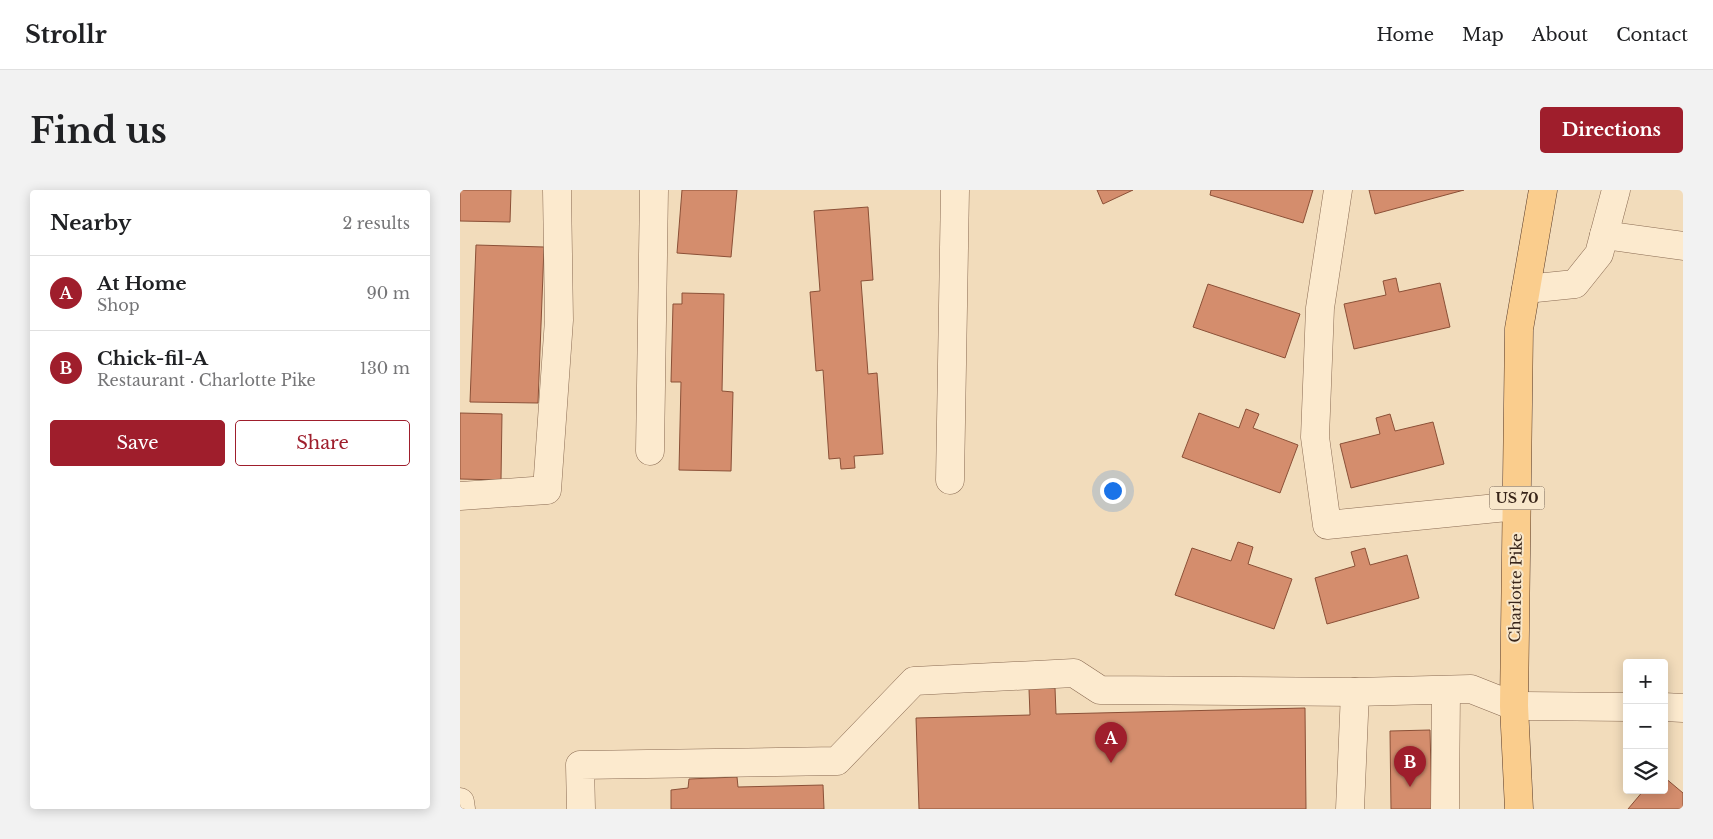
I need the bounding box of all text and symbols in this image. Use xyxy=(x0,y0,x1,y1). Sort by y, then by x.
text: Strollr xyxy=(25,20,107,49)
text: Home xyxy=(1376,24,1434,46)
text: Map xyxy=(1462,24,1504,46)
text: About xyxy=(1532,24,1588,46)
text: Contact xyxy=(1616,24,1688,46)
button: Directions xyxy=(1540,107,1683,153)
text: Find us xyxy=(30,109,167,152)
text: Nearby xyxy=(50,210,131,236)
text: 2 results xyxy=(342,213,410,233)
text: At Home xyxy=(97,272,187,295)
text: A xyxy=(60,283,72,303)
text: 90 m xyxy=(367,283,410,303)
text: Shop xyxy=(97,295,140,315)
text: Chick-fil-A xyxy=(97,347,208,370)
text: B xyxy=(60,358,72,378)
text: 130 m xyxy=(360,358,410,378)
text: Restaurant · Charlotte Pike xyxy=(97,370,316,390)
button: Save xyxy=(50,420,225,466)
button: Share xyxy=(235,420,410,466)
your location xyxy=(1100,478,1126,504)
road number: US 70 xyxy=(1490,486,1544,510)
street label: Charlotte Pike xyxy=(1505,533,1526,643)
map controls xyxy=(1623,659,1668,794)
button: + xyxy=(1623,659,1668,704)
button: − xyxy=(1623,704,1668,749)
pin: A xyxy=(1095,722,1127,763)
pin: B xyxy=(1394,746,1426,787)
button: layers xyxy=(1623,749,1668,794)

